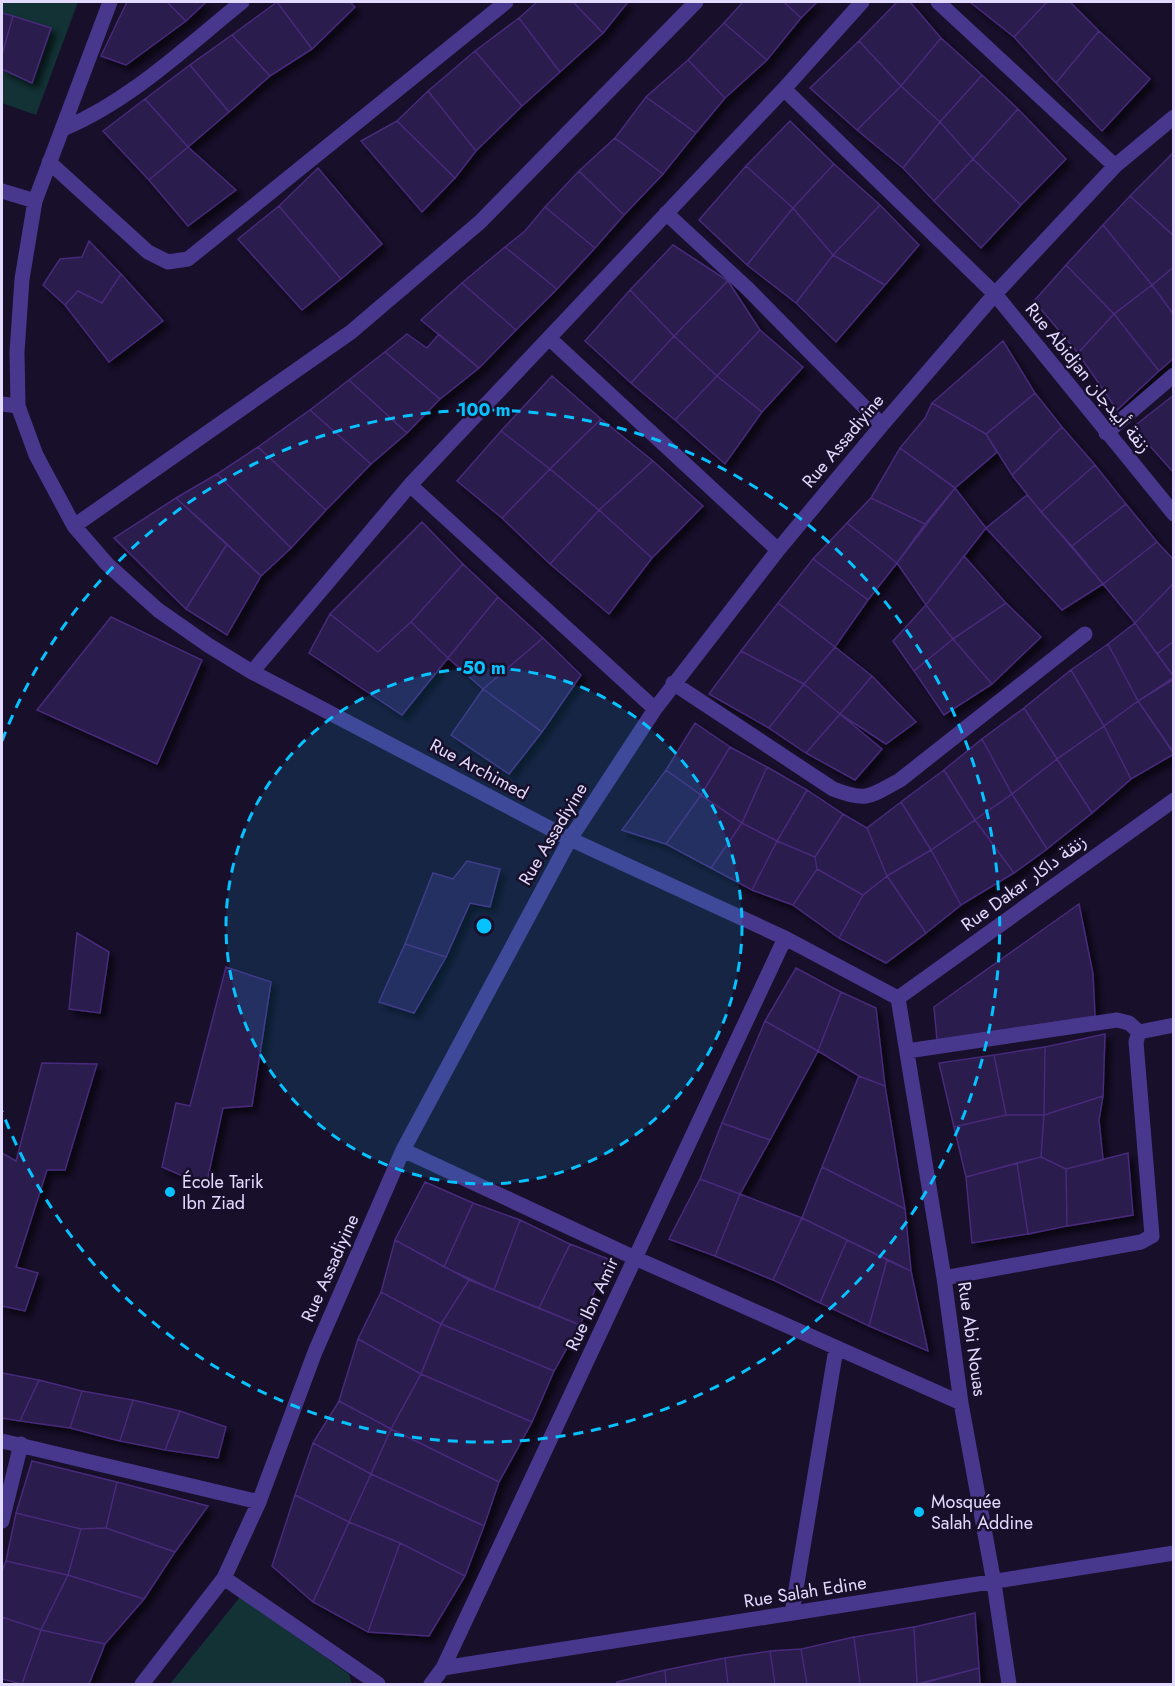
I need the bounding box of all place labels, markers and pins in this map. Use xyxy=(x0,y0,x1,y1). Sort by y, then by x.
centre of rings xyxy=(474,916,494,936)
place label: École Tarik Ibn Ziad xyxy=(182,1169,263,1216)
marker: École Tarik Ibn Ziad xyxy=(163,1185,177,1199)
place label: Mosquée Salah Addine xyxy=(931,1489,1033,1536)
marker: Mosquée Salah Addine xyxy=(912,1505,926,1519)

